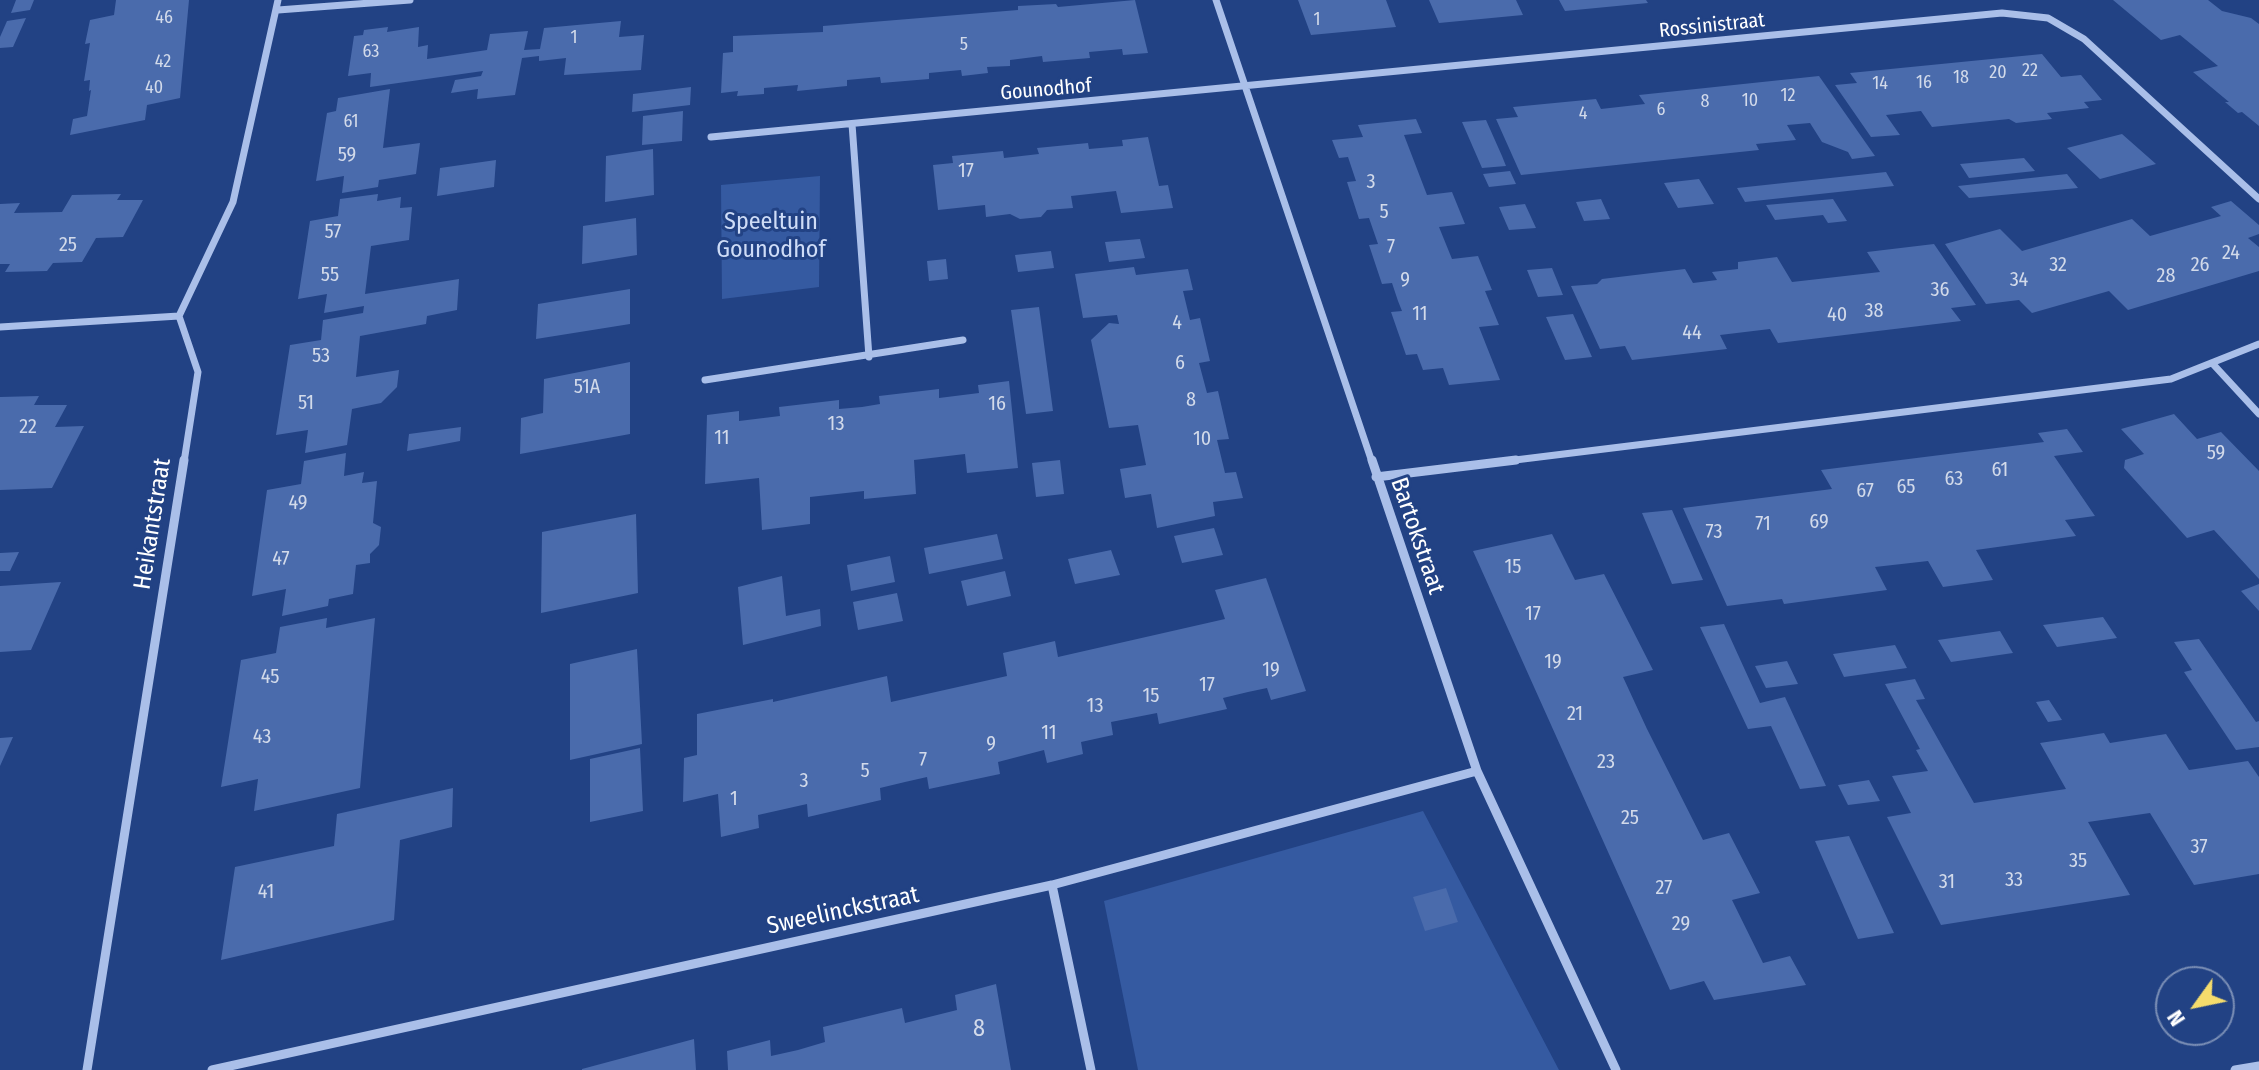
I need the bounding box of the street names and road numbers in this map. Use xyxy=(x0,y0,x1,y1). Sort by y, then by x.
street label: Rossinistraat xyxy=(1658,9,1766,43)
street label: Gounodhof xyxy=(999,74,1093,106)
street label: Heikantstraat xyxy=(128,456,178,592)
street label: Bartokstraat xyxy=(1384,474,1450,598)
street label: Sweelinckstraat xyxy=(764,881,922,941)

